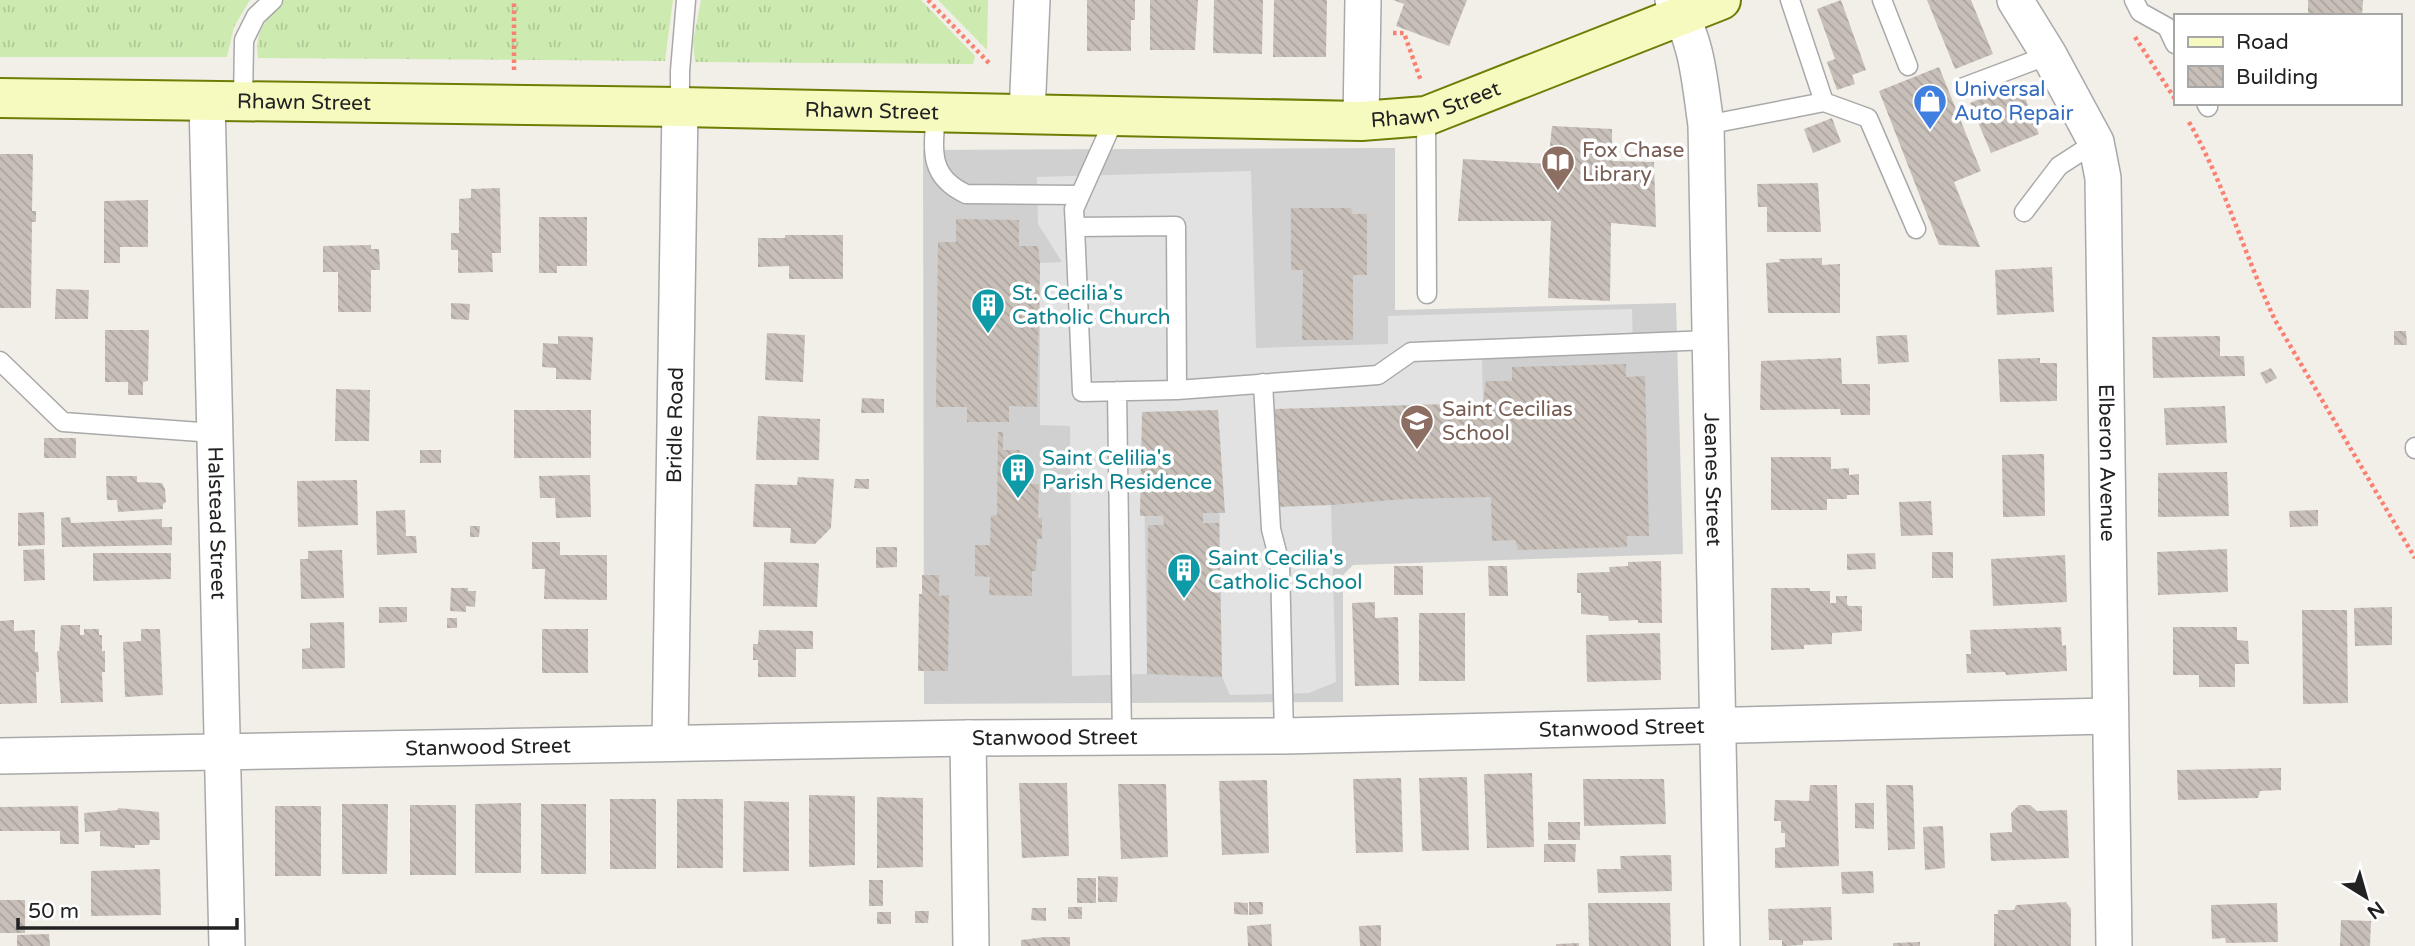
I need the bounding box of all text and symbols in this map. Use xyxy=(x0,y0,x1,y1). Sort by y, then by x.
legend xyxy=(2174,14,2401,105)
text: Road xyxy=(2236,30,2289,55)
text: Building xyxy=(2236,65,2318,90)
street label: Rhawn Street xyxy=(1370,76,1504,133)
place label: Universal Auto Repair xyxy=(1954,77,2073,126)
shop icon: Universal Auto Repair xyxy=(1911,82,1949,131)
street label: Rhawn Street xyxy=(237,89,371,116)
street label: Rhawn Street xyxy=(804,98,939,125)
place label: Fox Chase Library xyxy=(1582,138,1685,187)
library icon: Fox Chase Library xyxy=(1539,143,1577,192)
place label: St. Cecilia's Catholic Church xyxy=(1012,281,1171,330)
building icon: St. Cecilia's Catholic Church xyxy=(969,286,1007,335)
street label: Bridle Road xyxy=(662,367,689,483)
street label: Elberon Avenue xyxy=(2093,384,2120,542)
place label: Saint Cecilias School xyxy=(1442,397,1573,446)
school or university icon: Saint Cecilias School xyxy=(1398,402,1436,451)
street label: Jeanes Street xyxy=(1699,412,1726,547)
street label: Halstead Street xyxy=(202,446,231,600)
place label: Saint Celilia's Parish Residence xyxy=(1042,446,1212,495)
building icon: Saint Celilia's Parish Residence xyxy=(999,451,1037,500)
place label: Saint Cecilia's Catholic School xyxy=(1208,546,1363,595)
building icon: Saint Cecilia's Catholic School xyxy=(1165,551,1203,600)
street label: Stanwood Street xyxy=(1539,714,1705,743)
street label: Stanwood Street xyxy=(972,725,1138,751)
street label: Stanwood Street xyxy=(405,733,571,761)
north arrow xyxy=(2331,862,2401,932)
scale bar xyxy=(18,886,236,930)
text: N xyxy=(2363,896,2388,923)
text: 50 m xyxy=(28,899,79,924)

